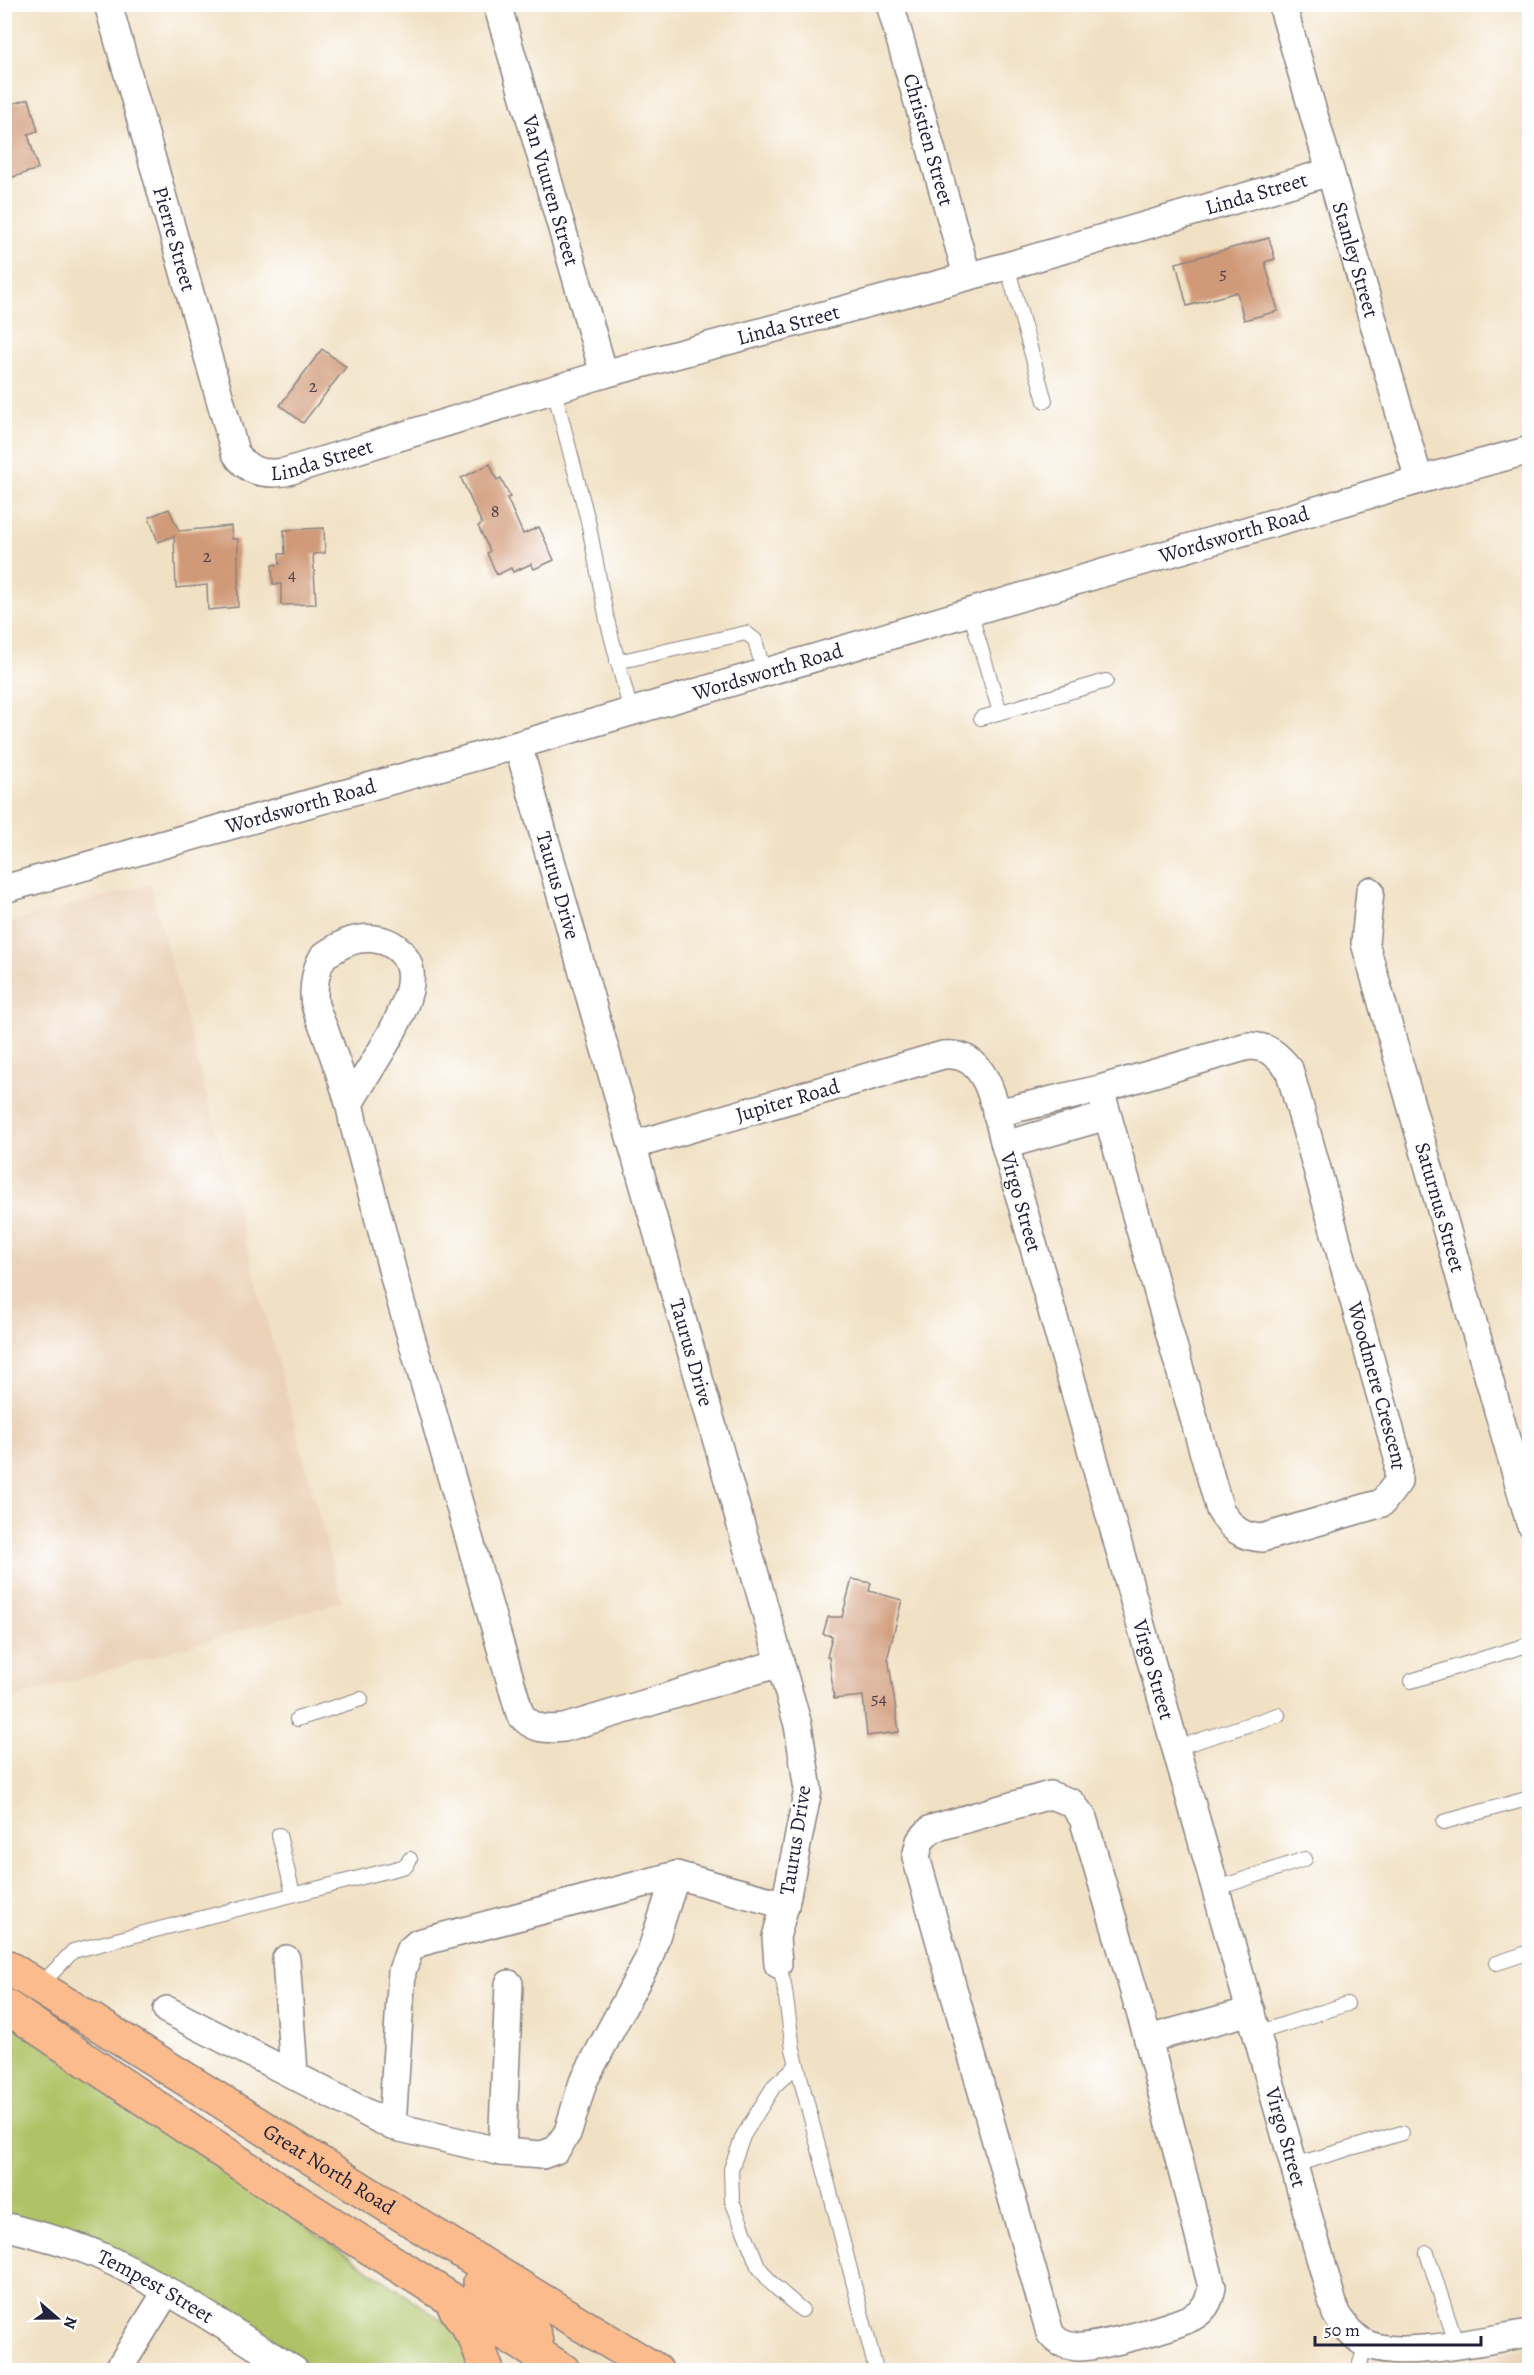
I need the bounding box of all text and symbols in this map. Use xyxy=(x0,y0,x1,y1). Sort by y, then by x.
street label: Christien Street xyxy=(896,70,961,209)
street label: Van Vuuren Street xyxy=(516,111,586,269)
street label: Linda Street xyxy=(1202,165,1311,222)
street label: Pierre Street xyxy=(146,183,203,295)
street label: Stanley Street xyxy=(1326,198,1386,321)
house number: 5 xyxy=(1219,261,1227,285)
street label: Linda Street xyxy=(734,297,843,352)
house number: 2 xyxy=(309,374,318,398)
street label: Linda Street xyxy=(270,432,376,487)
house number: 8 xyxy=(491,499,499,523)
street label: Wordsworth Road xyxy=(1155,499,1313,570)
house number: 2 xyxy=(203,544,212,568)
house number: 4 xyxy=(288,562,296,586)
street label: Wordsworth Road xyxy=(688,636,847,707)
street label: Wordsworth Road xyxy=(221,771,380,841)
street label: Taurus Drive xyxy=(529,828,587,943)
street label: Jupiter Road xyxy=(732,1072,844,1129)
street label: Saturnus Street xyxy=(1408,1139,1472,1276)
street label: Virgo Street xyxy=(993,1148,1049,1255)
street label: Taurus Drive xyxy=(663,1296,720,1410)
street label: Woodmere Crescent xyxy=(1341,1298,1413,1470)
street label: Virgo Street xyxy=(1126,1615,1181,1723)
house number: 54 xyxy=(871,1686,887,1710)
street label: Taurus Drive xyxy=(773,1783,817,1897)
street label: Virgo Street xyxy=(1258,2083,1313,2191)
street label: Great North Road xyxy=(258,2117,401,2221)
street label: Tempest Street xyxy=(93,2243,219,2330)
north arrow xyxy=(27,2288,87,2348)
scale bar xyxy=(1315,2309,1482,2347)
text: N xyxy=(58,2314,82,2332)
text: 50 m xyxy=(1324,2318,1360,2342)

